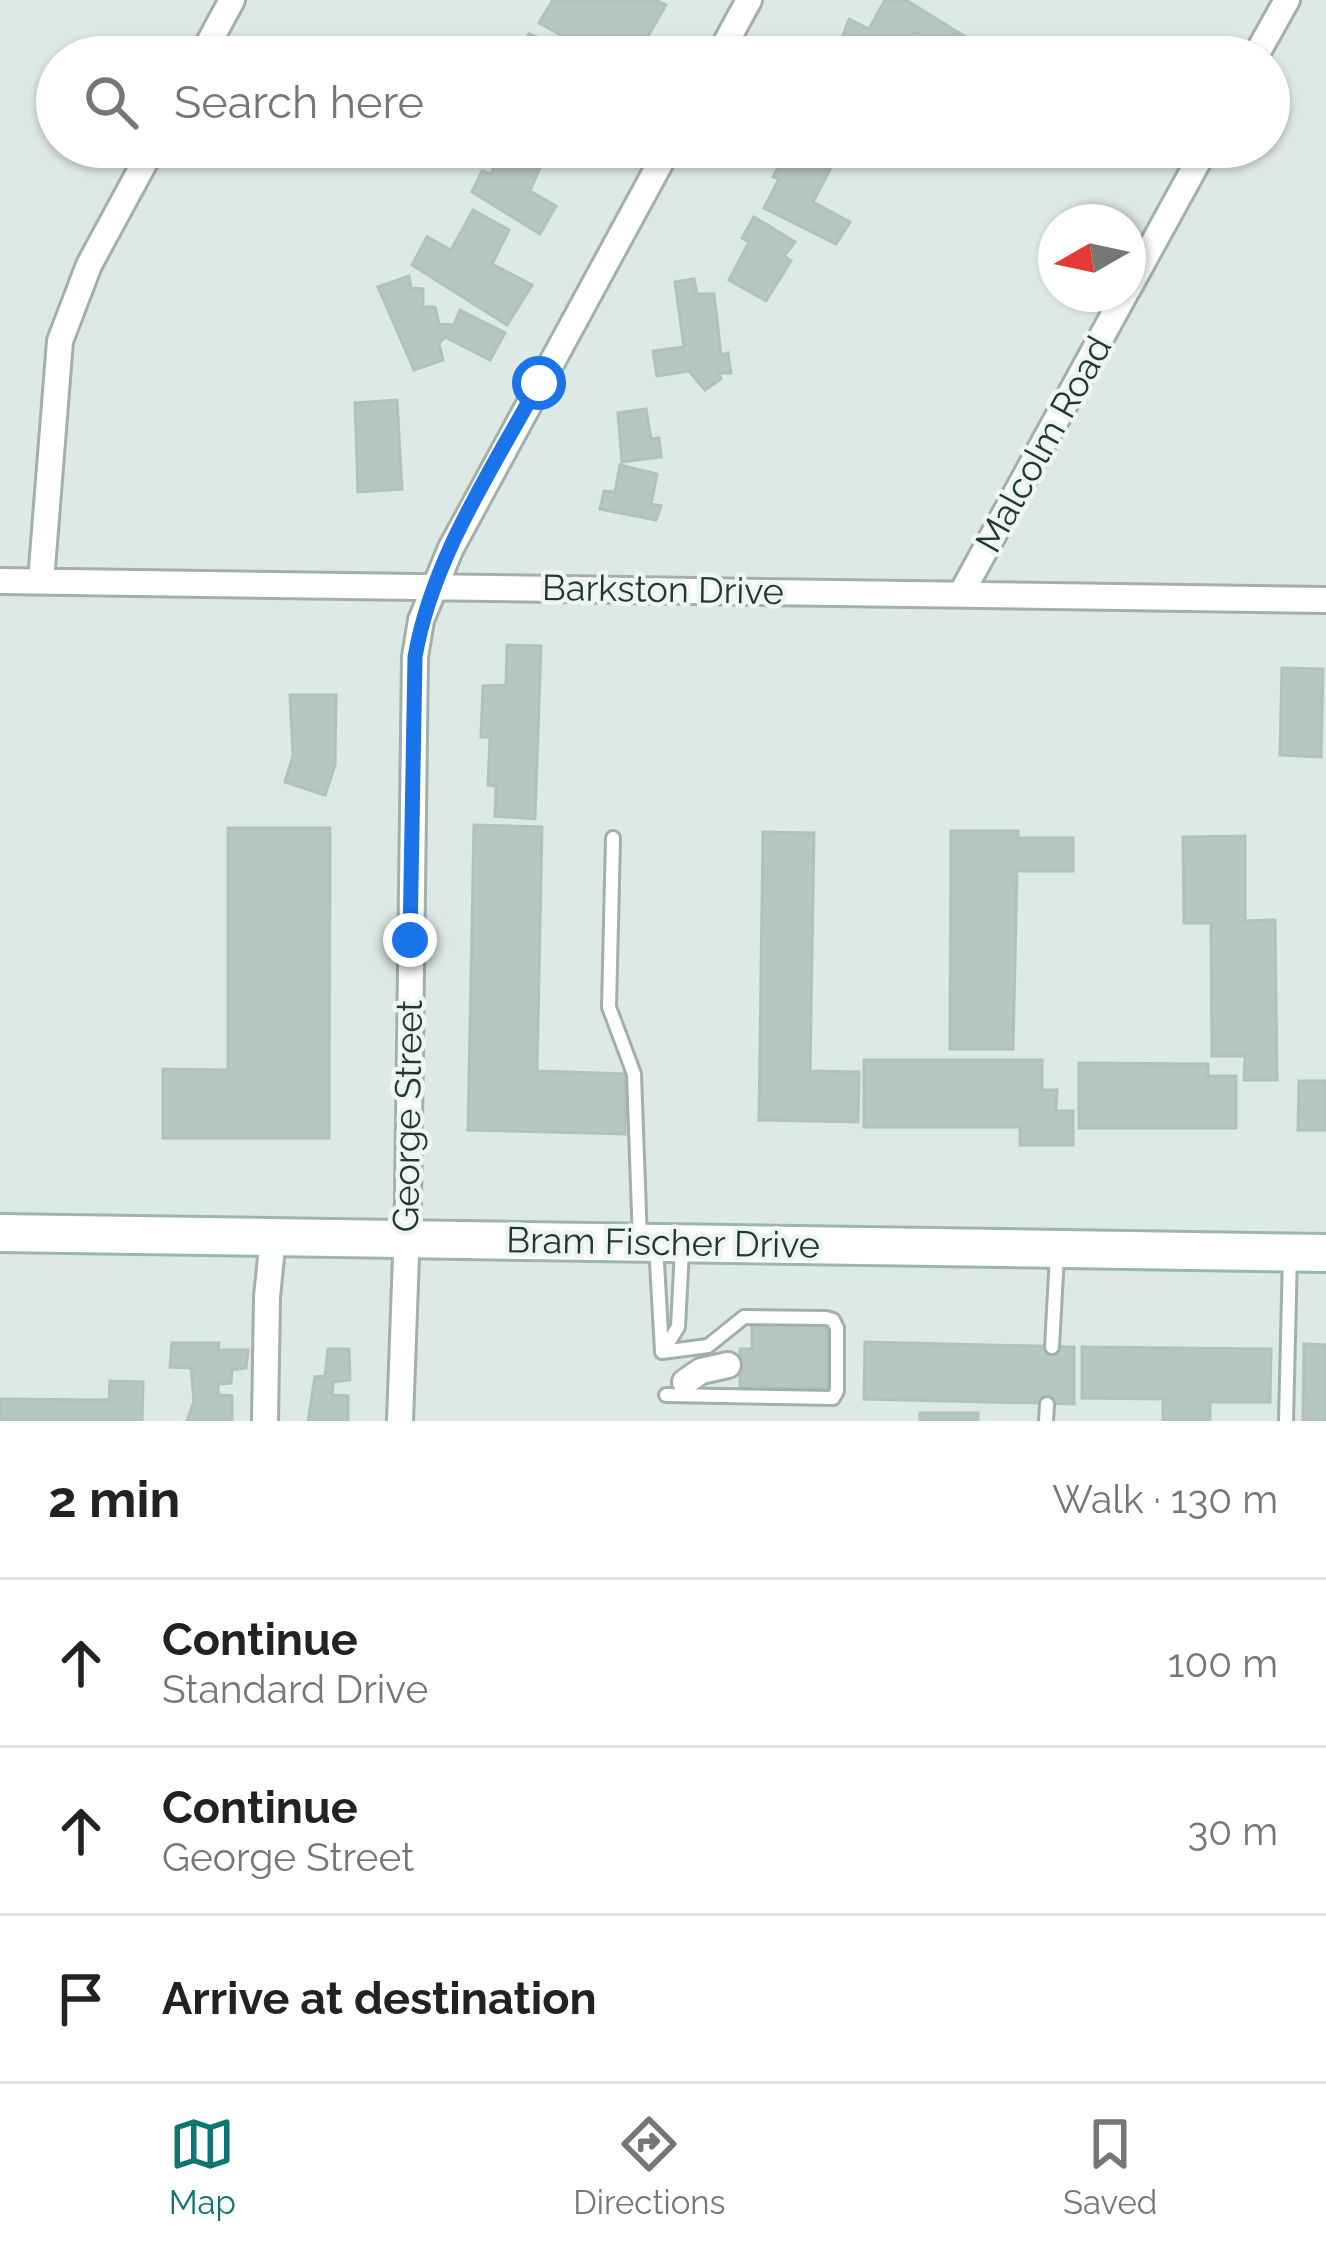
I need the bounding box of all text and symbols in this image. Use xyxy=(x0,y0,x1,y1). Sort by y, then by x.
search box xyxy=(36,36,1290,168)
icon: search xyxy=(78,69,144,135)
text: Search here xyxy=(174,76,424,129)
north arrow xyxy=(1038,204,1146,312)
street label: Malcolm Road xyxy=(966,329,1120,559)
route start xyxy=(512,356,566,410)
street label: Barkston Drive xyxy=(542,566,784,612)
route end xyxy=(383,913,437,967)
street label: George Street xyxy=(384,999,430,1233)
street label: Bram Fischer Drive xyxy=(506,1218,820,1266)
text: 2 min xyxy=(48,1469,180,1529)
text: Walk · 130 m xyxy=(1052,1476,1278,1522)
text: Continue xyxy=(162,1613,358,1666)
icon: ahead xyxy=(48,1630,114,1696)
text: 100 m xyxy=(1168,1640,1278,1686)
text: Standard Drive xyxy=(162,1666,428,1712)
text: Continue xyxy=(162,1781,358,1834)
icon: ahead xyxy=(48,1798,114,1864)
text: 30 m xyxy=(1188,1808,1278,1854)
text: George Street xyxy=(162,1834,414,1880)
icon: arrive xyxy=(48,1966,114,2032)
text: Arrive at destination xyxy=(162,1972,597,2025)
tab: Map xyxy=(169,2111,236,2222)
tab: Directions xyxy=(573,2111,726,2222)
tab: Saved xyxy=(1063,2111,1157,2222)

